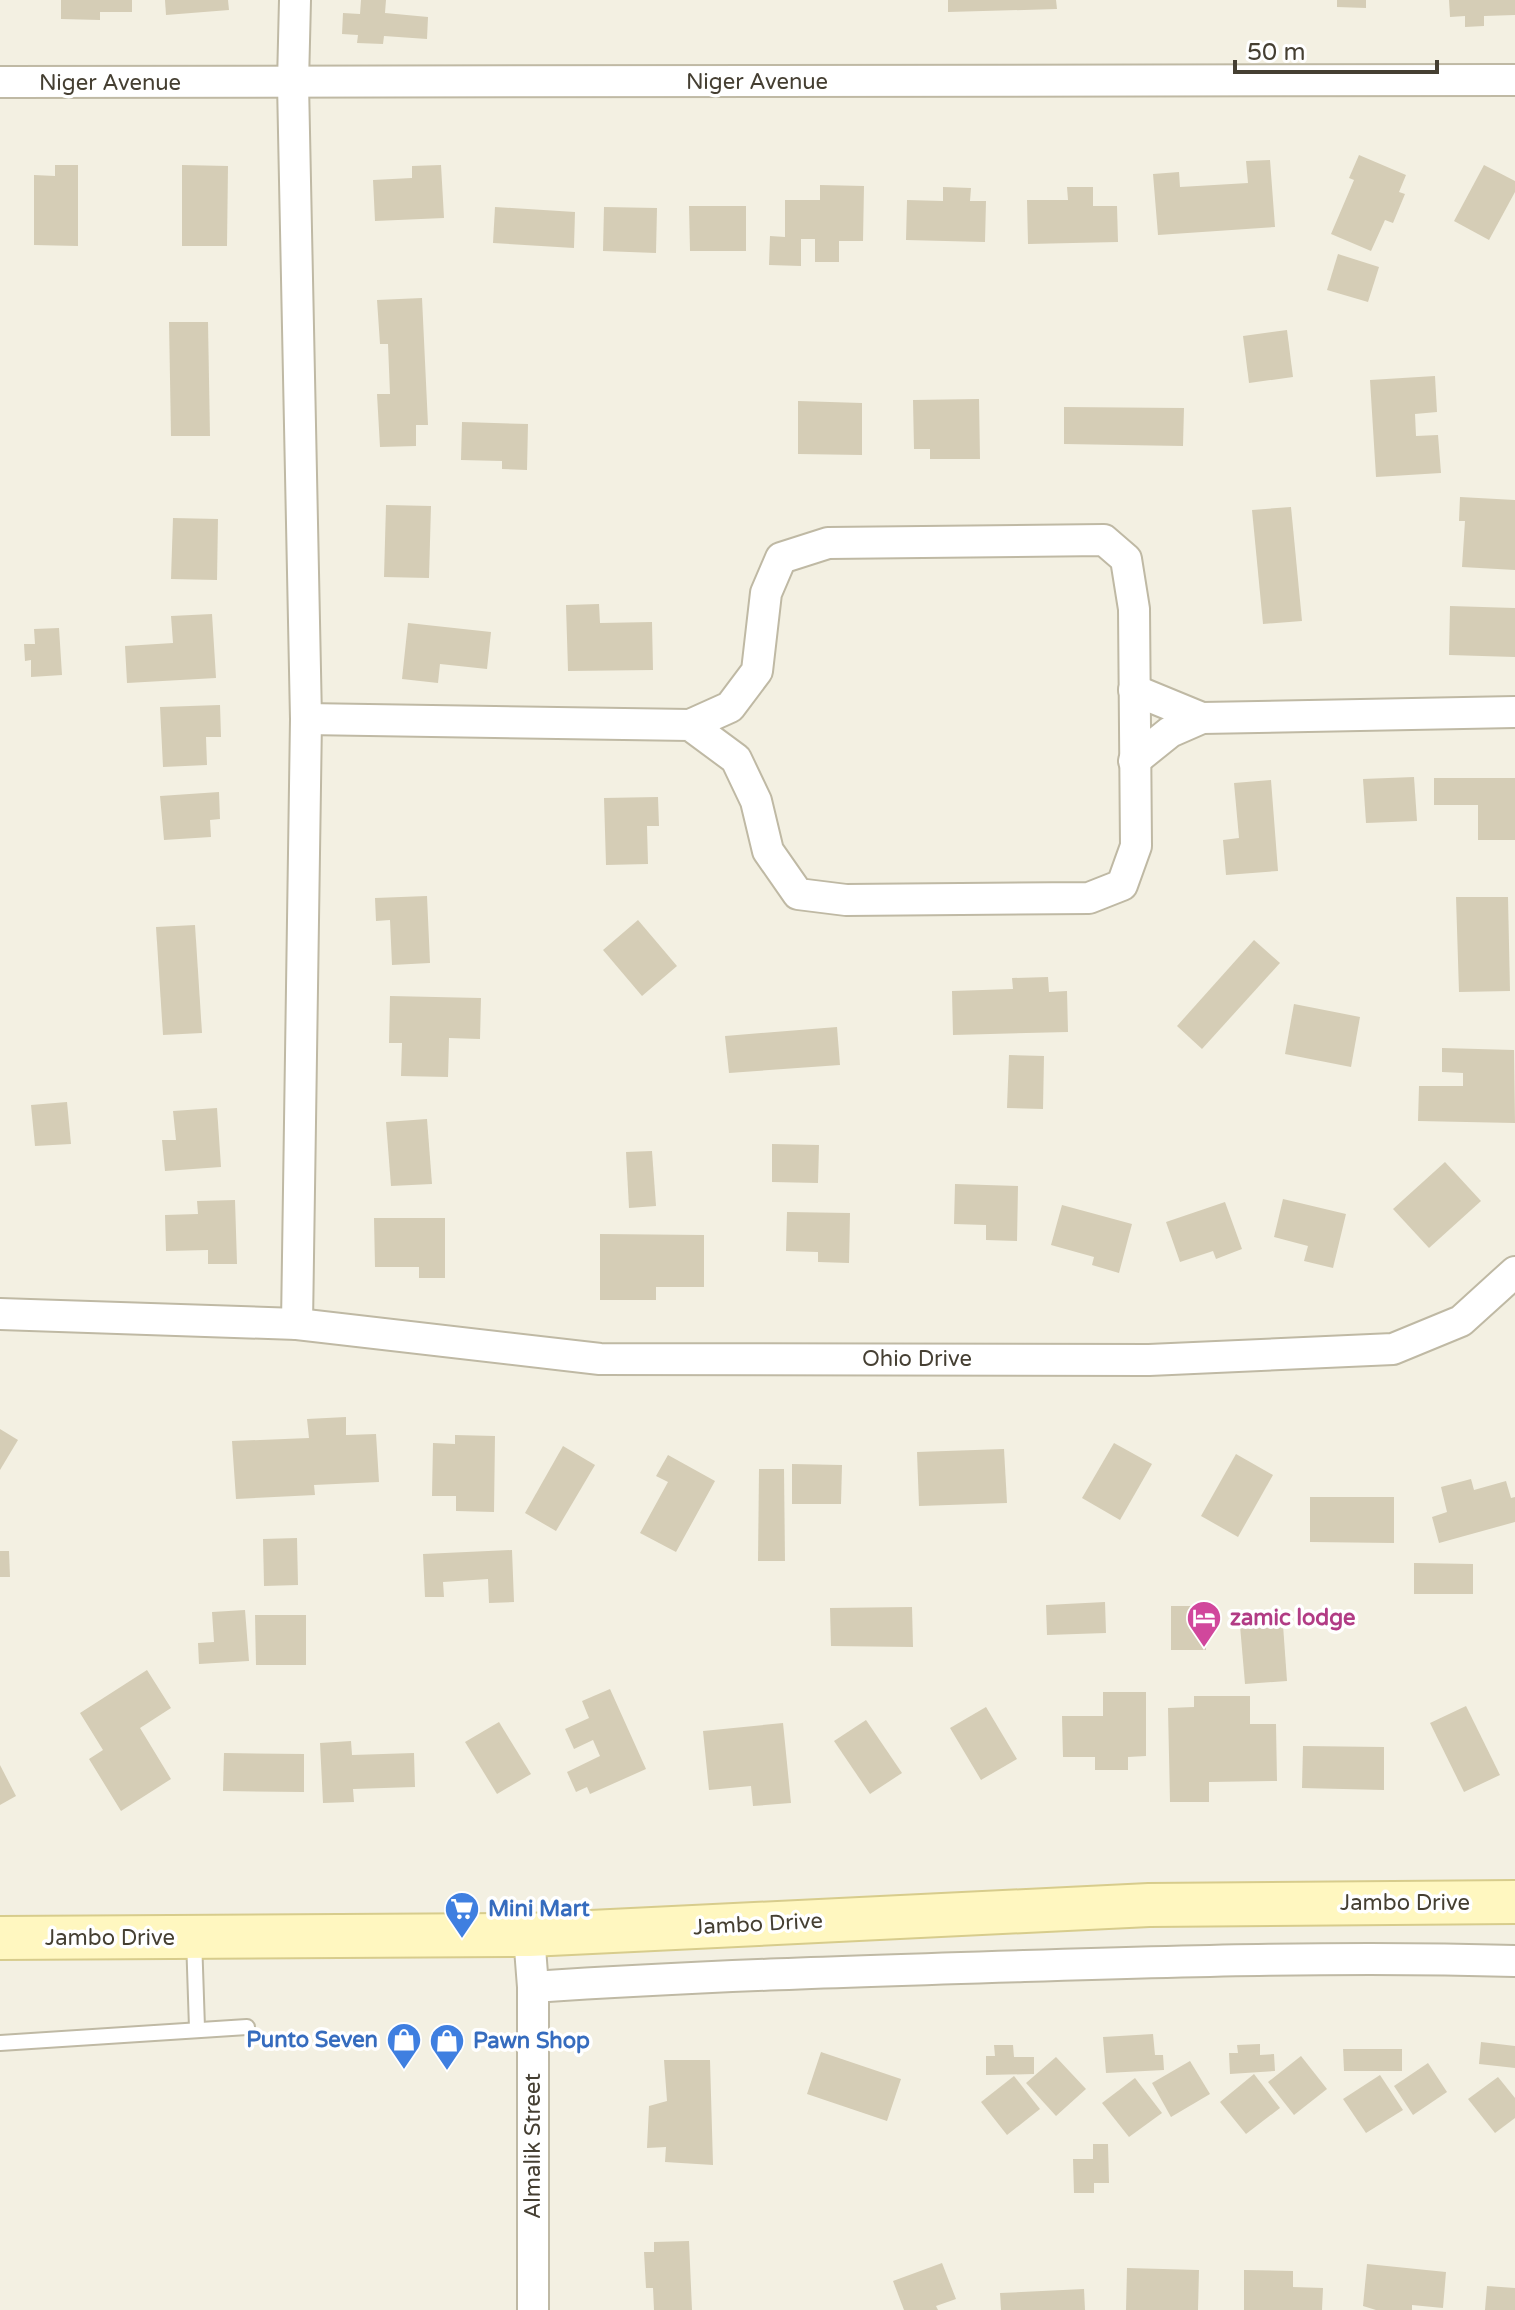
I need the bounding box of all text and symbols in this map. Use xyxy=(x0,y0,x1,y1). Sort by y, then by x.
scale bar xyxy=(1235,24,1437,74)
text: 50 m xyxy=(1247,38,1305,67)
street label: Niger Avenue xyxy=(686,69,828,95)
street label: Niger Avenue xyxy=(39,70,181,96)
street label: Ohio Drive xyxy=(862,1346,972,1372)
hotel icon: zamic lodge xyxy=(1185,1599,1223,1649)
place label: zamic lodge xyxy=(1230,1605,1356,1631)
supermarket icon: Mini Mart xyxy=(443,1890,481,1940)
street label: Jambo Drive xyxy=(1340,1890,1470,1916)
place label: Mini Mart xyxy=(488,1896,590,1922)
street label: Jambo Drive xyxy=(692,1908,824,1940)
street label: Jambo Drive xyxy=(45,1925,175,1951)
shop icon: Punto Seven xyxy=(385,2021,423,2071)
shop icon: Pawn Shop xyxy=(428,2022,466,2072)
place label: Punto Seven xyxy=(246,2027,378,2053)
place label: Pawn Shop xyxy=(473,2028,590,2054)
street label: Almalik Street xyxy=(520,2073,546,2219)

